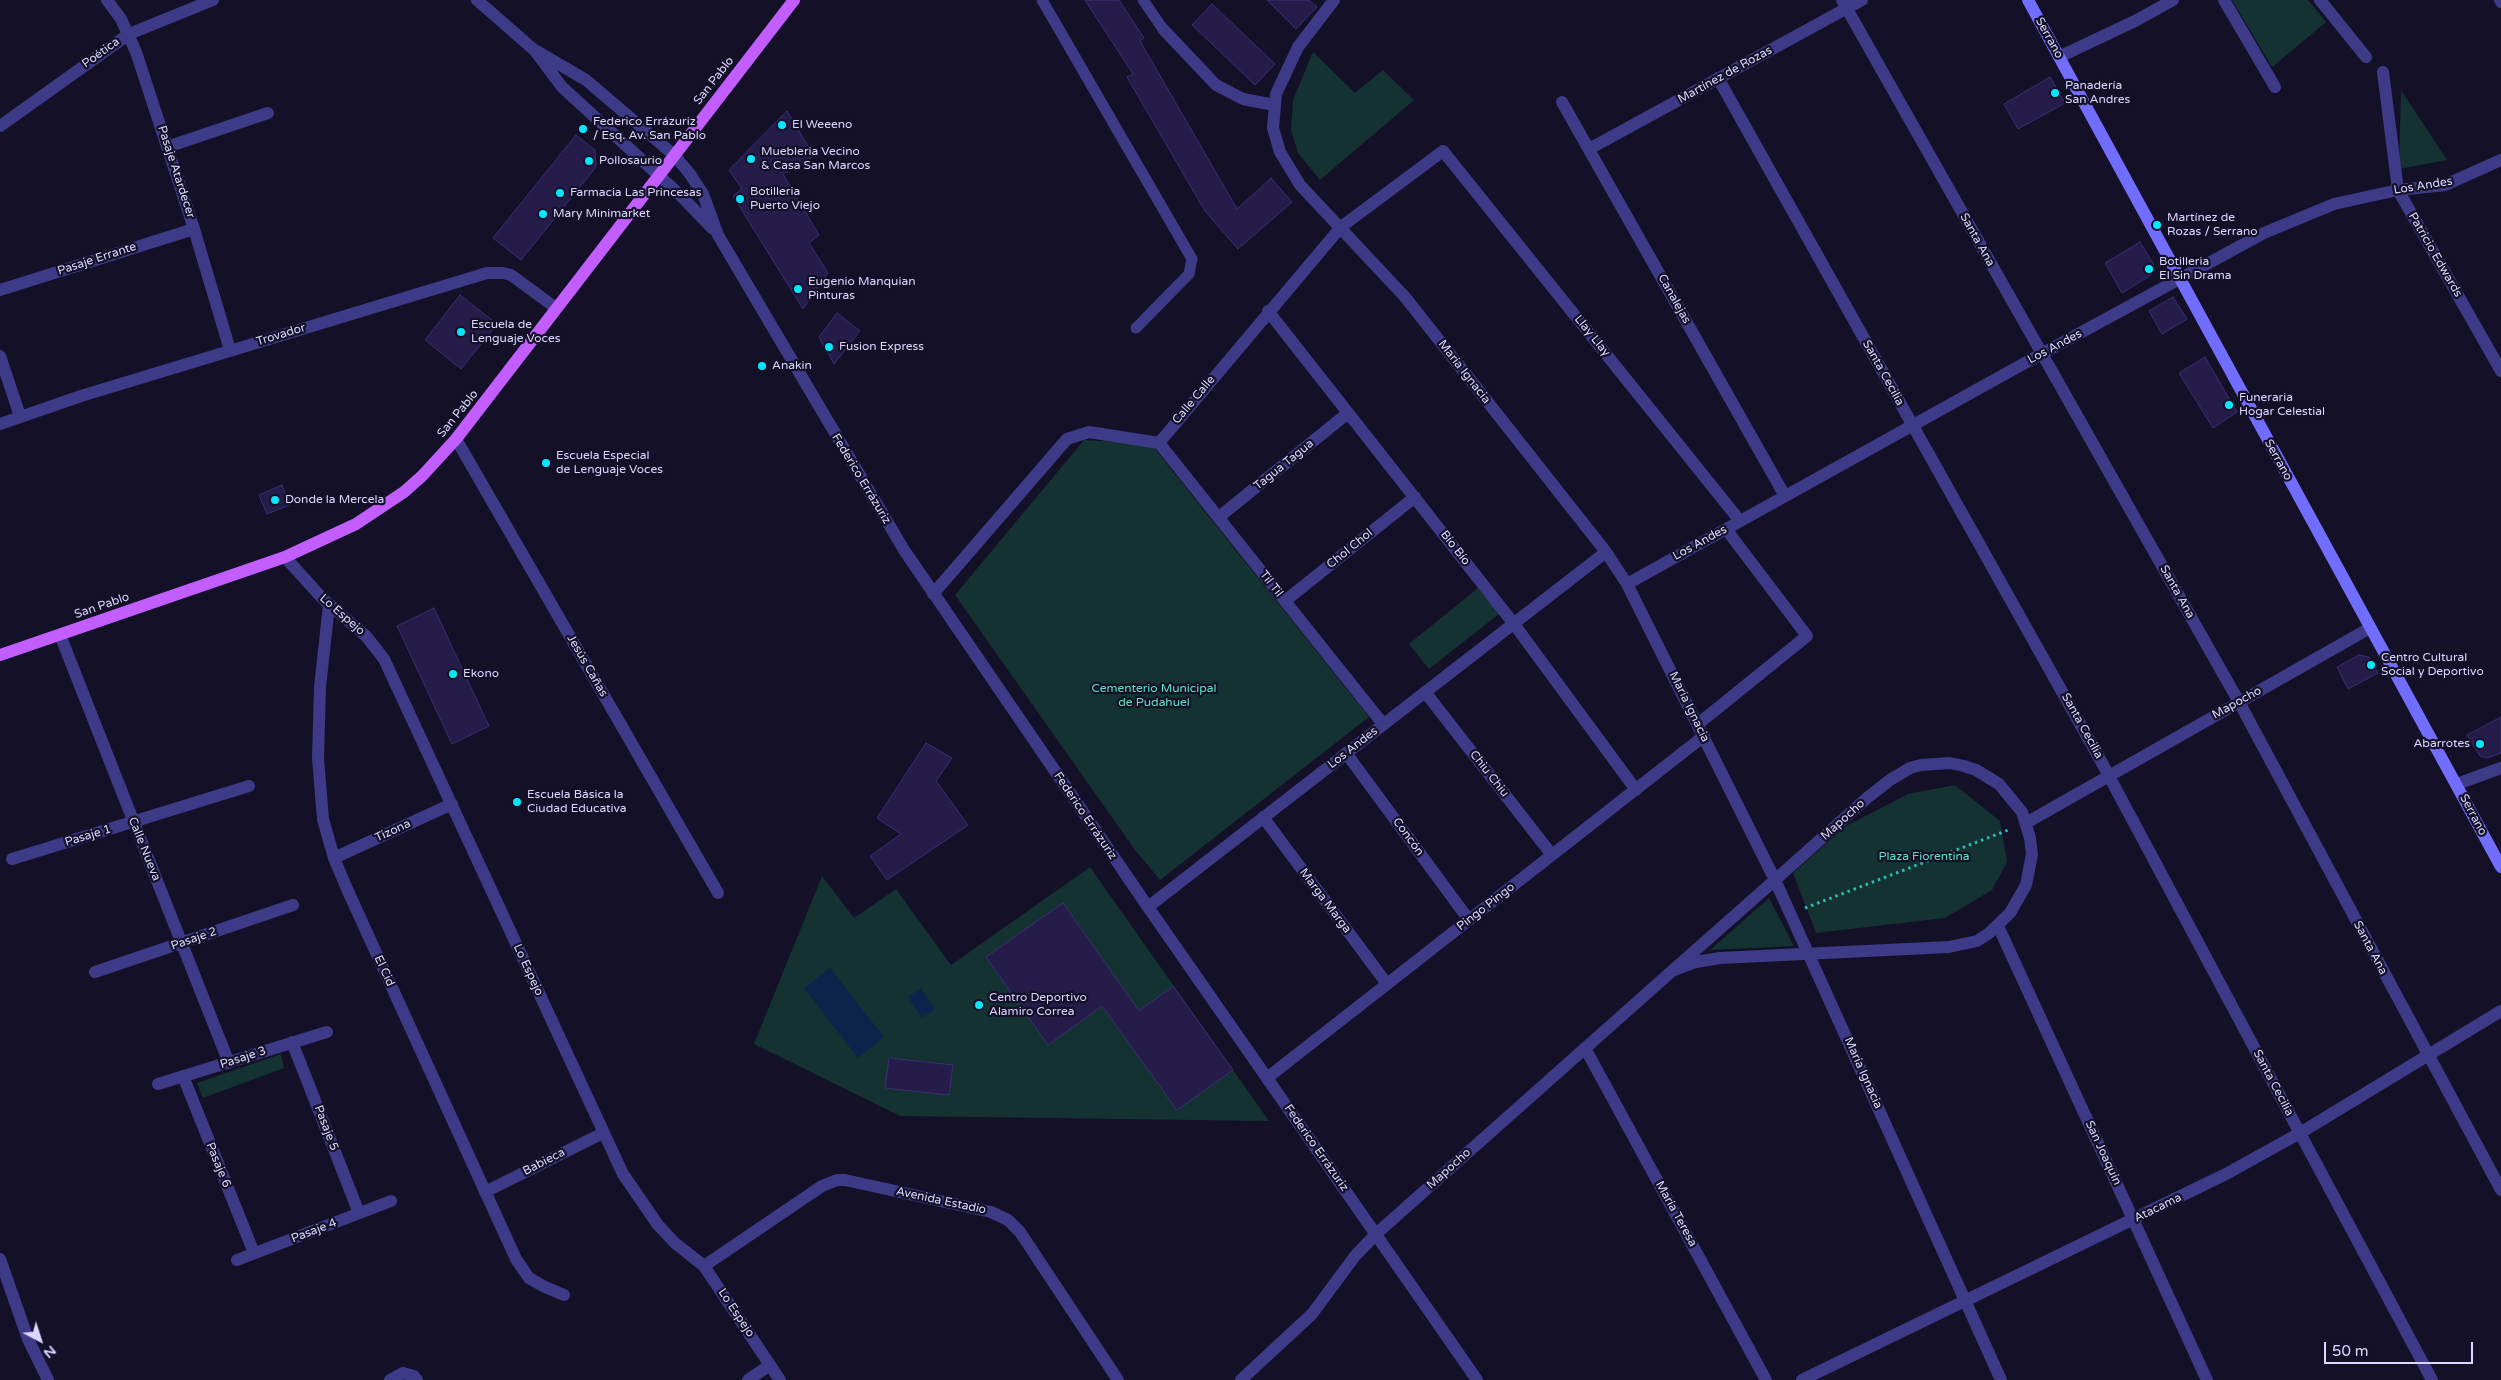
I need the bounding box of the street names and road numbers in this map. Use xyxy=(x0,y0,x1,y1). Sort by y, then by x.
street label: Serrano xyxy=(2032,15,2066,61)
street label: Poética xyxy=(79,35,123,71)
street label: Martínez de Rozas xyxy=(1675,43,1775,107)
street label: San Pablo xyxy=(691,54,737,108)
street label: Pasaje Atardecer xyxy=(154,124,198,220)
street label: Los Andes xyxy=(2393,174,2453,198)
street label: Patricio Edwards xyxy=(2405,210,2465,300)
street label: Santa Ana xyxy=(1956,211,1998,269)
street label: Pasaje Errante xyxy=(56,239,138,279)
street label: Canalejas xyxy=(1654,272,1694,326)
street label: Llay Llay xyxy=(1571,312,1613,360)
street label: Trovador xyxy=(255,321,307,349)
street label: Los Andes xyxy=(2025,327,2085,367)
street label: María Ignacia xyxy=(1435,337,1493,407)
street label: Santa Cecilia xyxy=(1859,338,1907,408)
street label: Calle Calle xyxy=(1170,373,1218,427)
street label: San Pablo xyxy=(434,387,482,441)
street label: Federico Errázuriz xyxy=(828,431,894,527)
street label: Tagua Tagua xyxy=(1251,437,1317,493)
street label: Serrano xyxy=(2261,437,2295,483)
street label: Los Andes xyxy=(1671,522,1729,564)
street label: Chol Chol xyxy=(1324,526,1376,572)
street label: Bío Bío xyxy=(1437,528,1473,568)
street label: Santa Ana xyxy=(2156,563,2198,621)
street label: Til Til xyxy=(1256,568,1286,600)
street label: San Pablo xyxy=(73,590,131,622)
street label: Lo Espejo xyxy=(316,591,368,639)
street label: Jesús Cañas xyxy=(563,632,611,700)
street label: María Ignacia xyxy=(1666,669,1712,745)
street label: Mapocho xyxy=(2210,684,2264,722)
street label: Santa Cecilia xyxy=(2058,691,2106,761)
street label: Los Andes xyxy=(1325,724,1381,772)
street label: Chiu Chiu xyxy=(1466,748,1512,800)
street label: Federico Errázuriz xyxy=(1050,769,1120,863)
street label: Serrano xyxy=(2456,792,2490,838)
street label: Mapocho xyxy=(1818,797,1868,843)
street label: Calle Nueva xyxy=(125,815,163,883)
street label: Concón xyxy=(1389,815,1427,859)
street label: Tizona xyxy=(373,817,413,845)
street label: Pasaje 1 xyxy=(63,822,113,850)
street label: Marga Marga xyxy=(1296,866,1354,936)
street label: Pingo Pingo xyxy=(1454,880,1518,934)
street label: Santa Ana xyxy=(2350,919,2390,977)
street label: Pasaje 2 xyxy=(169,924,219,954)
street label: Lo Espejo xyxy=(510,942,546,998)
street label: El Cid xyxy=(371,953,397,989)
street label: María Ignacia xyxy=(1841,1035,1885,1111)
street label: Pasaje 3 xyxy=(218,1044,268,1072)
street label: Santa Cecilia xyxy=(2250,1047,2296,1119)
street label: Federico Errázuriz xyxy=(1281,1102,1351,1194)
street label: Pasaje 5 xyxy=(311,1103,341,1153)
street label: San Joaquín xyxy=(2082,1119,2124,1187)
street label: Pasaje 6 xyxy=(202,1140,234,1190)
street label: Babieca xyxy=(520,1145,568,1179)
street label: Mapocho xyxy=(1424,1146,1474,1192)
street label: María Teresa xyxy=(1652,1179,1700,1249)
street label: Avenida Estadio xyxy=(895,1184,987,1218)
street label: Atacama xyxy=(2132,1190,2184,1226)
street label: Pasaje 4 xyxy=(289,1216,339,1246)
street label: Lo Espejo xyxy=(715,1286,757,1340)

